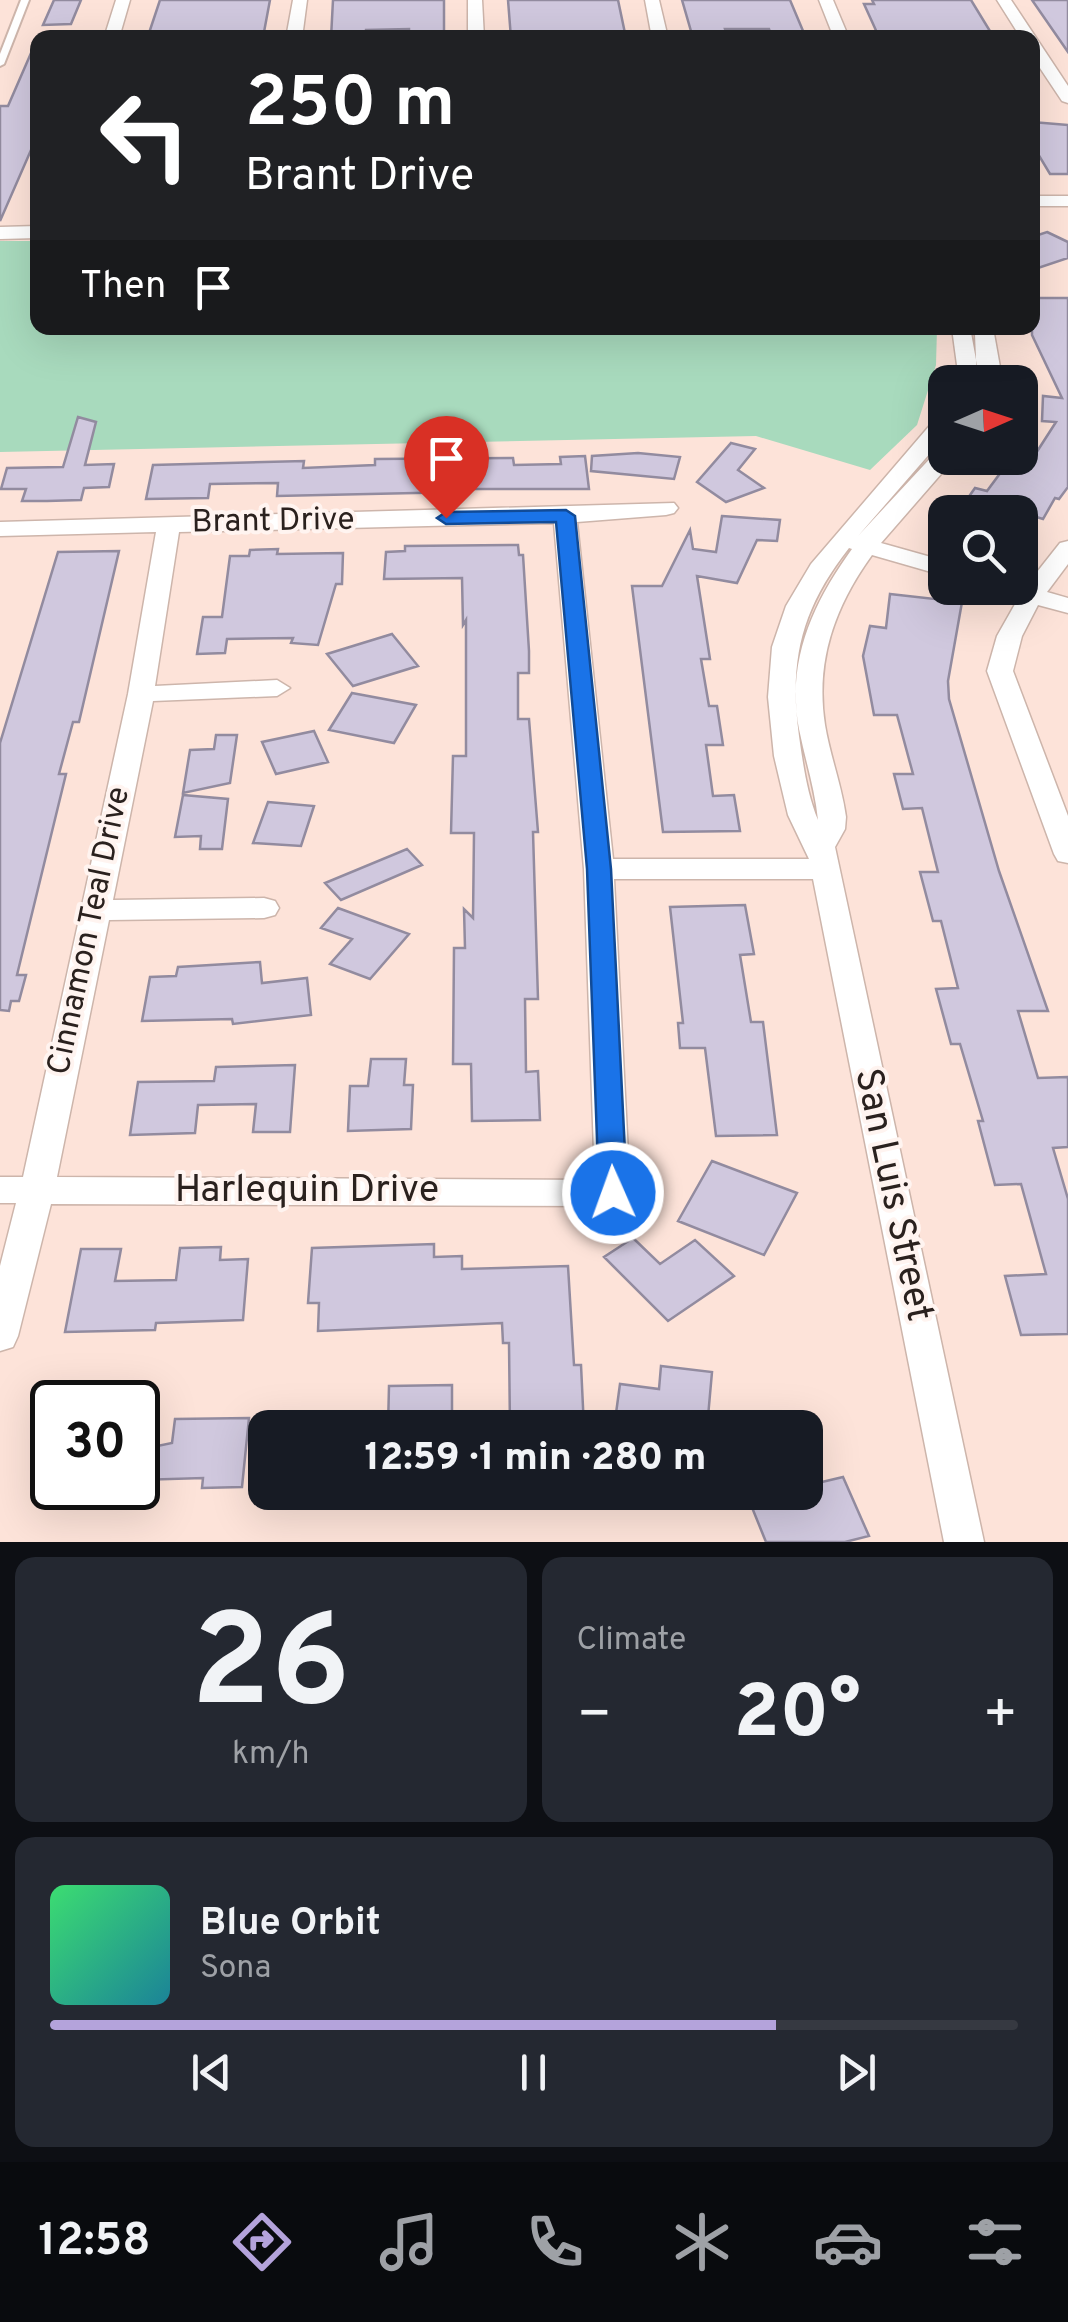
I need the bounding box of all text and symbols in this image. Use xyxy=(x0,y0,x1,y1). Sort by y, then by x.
text: 250 m xyxy=(245,62,455,151)
icon: left xyxy=(80,70,210,200)
text: Brant Drive xyxy=(245,149,474,206)
icon: arrive xyxy=(186,260,241,315)
text: Then xyxy=(80,263,166,312)
north arrow xyxy=(928,365,1038,475)
map controls xyxy=(928,365,1038,605)
pin xyxy=(404,416,489,519)
icon: arrive xyxy=(419,431,474,486)
button: search xyxy=(928,495,1038,605)
street label: Brant Drive xyxy=(191,501,355,543)
street label: Cinnamon Teal Drive xyxy=(40,783,140,1079)
street label: San Luis Street xyxy=(841,1064,943,1326)
position arrow xyxy=(561,1141,665,1245)
street label: Harlequin Drive xyxy=(175,1167,439,1216)
speed limit sign: 30 xyxy=(30,1380,160,1510)
text: 12:59 · 1 min · 280 m xyxy=(365,1435,706,1484)
text: 26 xyxy=(191,1587,350,1752)
text: Climate xyxy=(577,1621,686,1661)
text: 20° xyxy=(734,1669,861,1764)
text: − xyxy=(577,1682,612,1752)
text: + xyxy=(983,1682,1018,1752)
text: km/h xyxy=(232,1735,310,1775)
text: Blue Orbit xyxy=(200,1900,381,1949)
text: Sona xyxy=(200,1949,271,1989)
icon: previous xyxy=(184,2045,239,2100)
icon: pause xyxy=(506,2045,561,2100)
icon: next xyxy=(829,2045,884,2100)
icon: directions xyxy=(227,2207,297,2277)
icon: music xyxy=(374,2207,444,2277)
icon: phone xyxy=(520,2207,590,2277)
icon: climate xyxy=(667,2207,737,2277)
icon: car xyxy=(813,2207,883,2277)
icon: filters xyxy=(960,2207,1030,2277)
text: 12:58 xyxy=(38,2214,151,2271)

